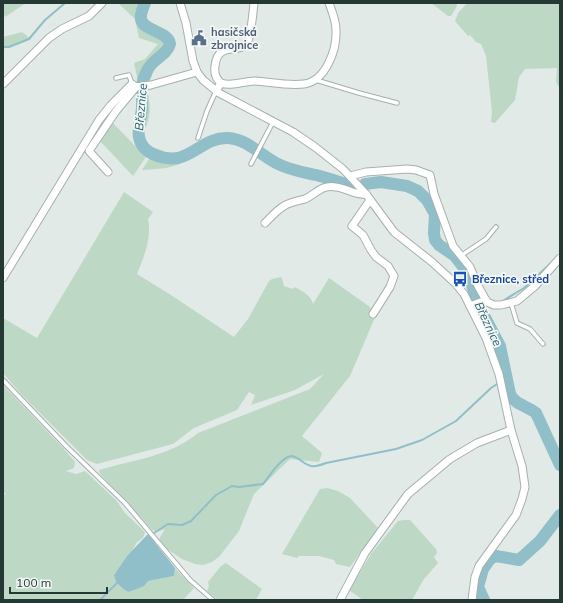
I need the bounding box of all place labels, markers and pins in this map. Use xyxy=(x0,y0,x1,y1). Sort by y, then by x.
place label: hasičská zbrojnice xyxy=(211,25,258,52)
public building icon: hasičská zbrojnice xyxy=(190,29,208,47)
bus stop icon: Březnice, střed xyxy=(451,270,469,288)
place label: Březnice, střed xyxy=(472,272,549,286)

